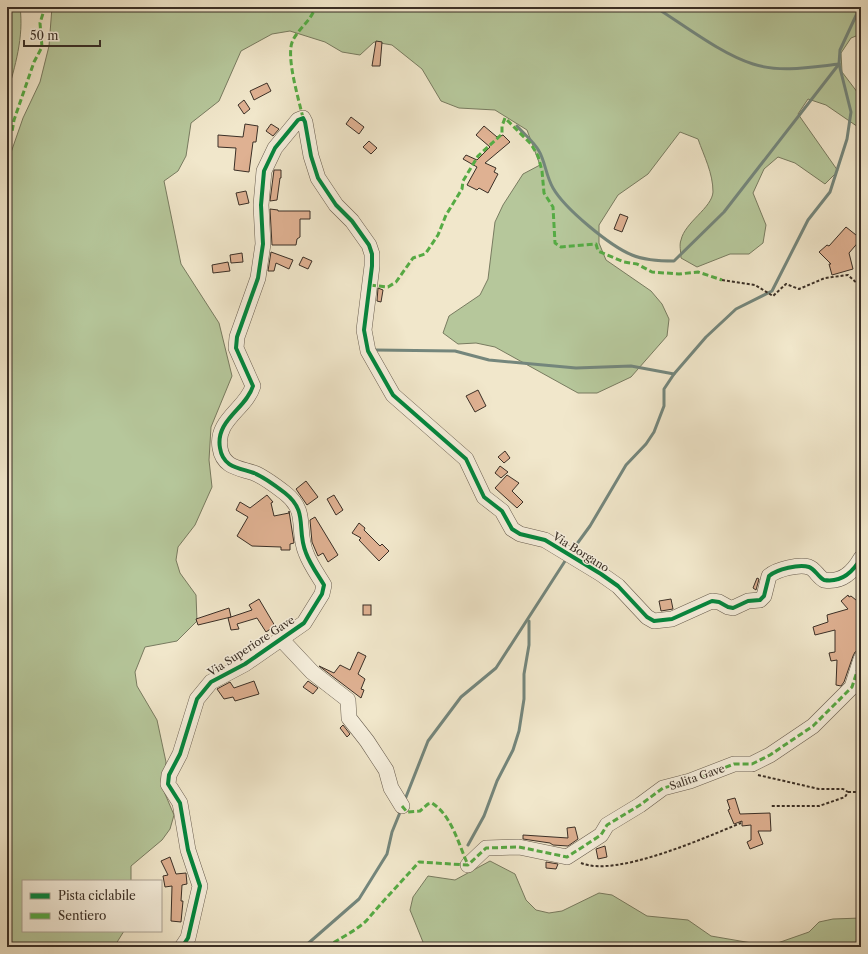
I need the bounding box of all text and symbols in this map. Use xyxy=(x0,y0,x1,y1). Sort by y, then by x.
scale bar xyxy=(24,22,100,48)
text: 50 m xyxy=(30,28,59,43)
street label: Via Borgano xyxy=(549,529,612,575)
street label: Via Superiore Gave xyxy=(204,613,297,680)
street label: Salita Gave xyxy=(667,761,727,793)
legend xyxy=(22,880,162,932)
text: Pista ciclabile xyxy=(58,888,136,903)
text: Sentiero xyxy=(58,908,106,923)

